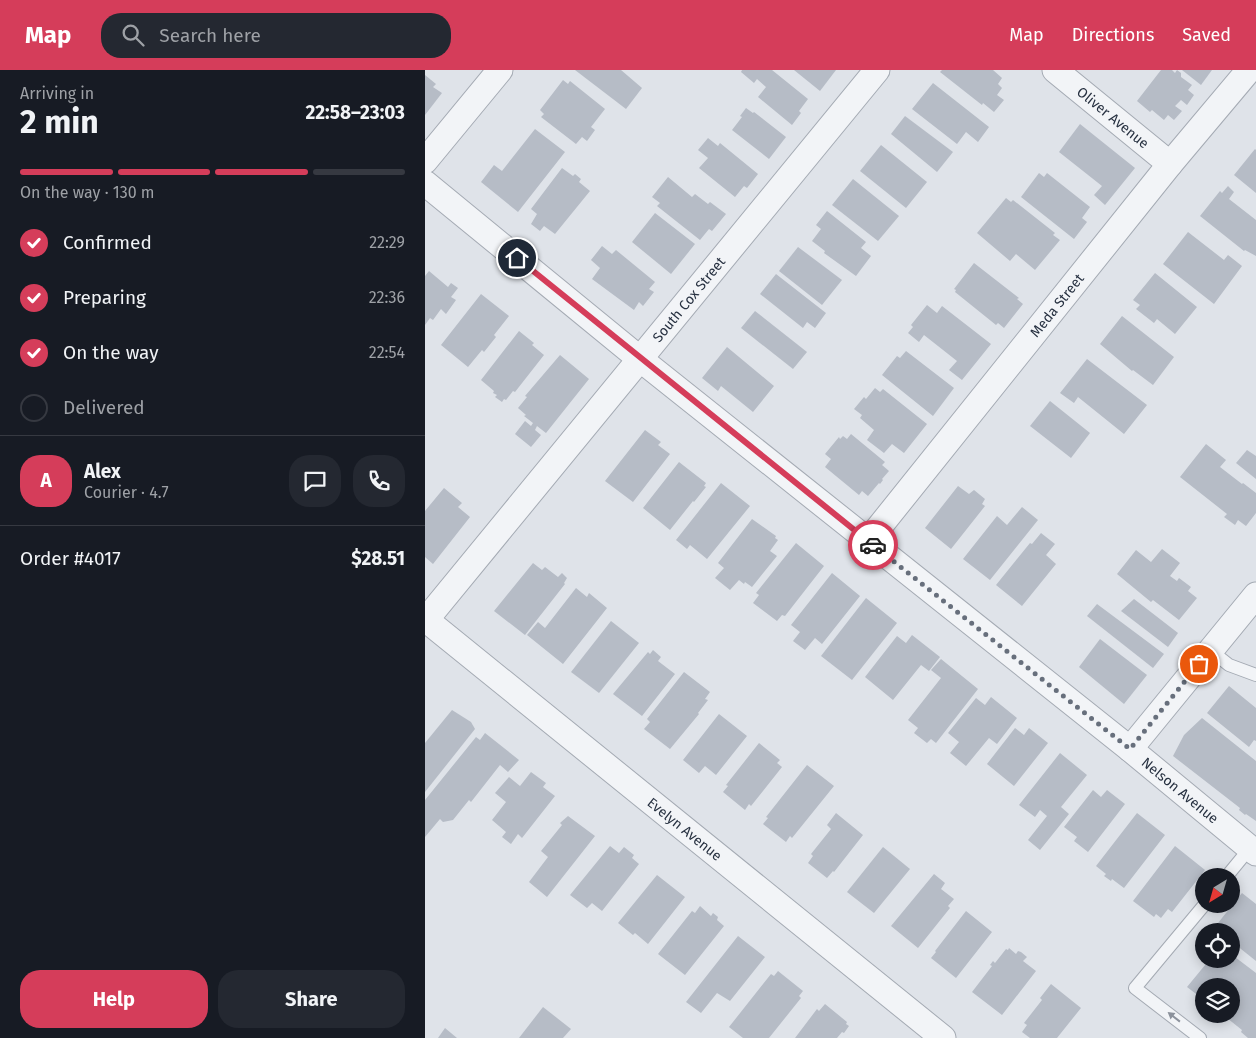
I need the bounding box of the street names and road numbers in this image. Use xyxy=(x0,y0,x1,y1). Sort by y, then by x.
street label: Oliver Avenue xyxy=(1073,83,1152,152)
street label: South Cox Street xyxy=(649,253,730,346)
street label: Meda Street xyxy=(1027,270,1088,341)
street label: Nelson Avenue xyxy=(1138,754,1222,827)
street label: Evelyn Avenue xyxy=(644,794,725,865)

